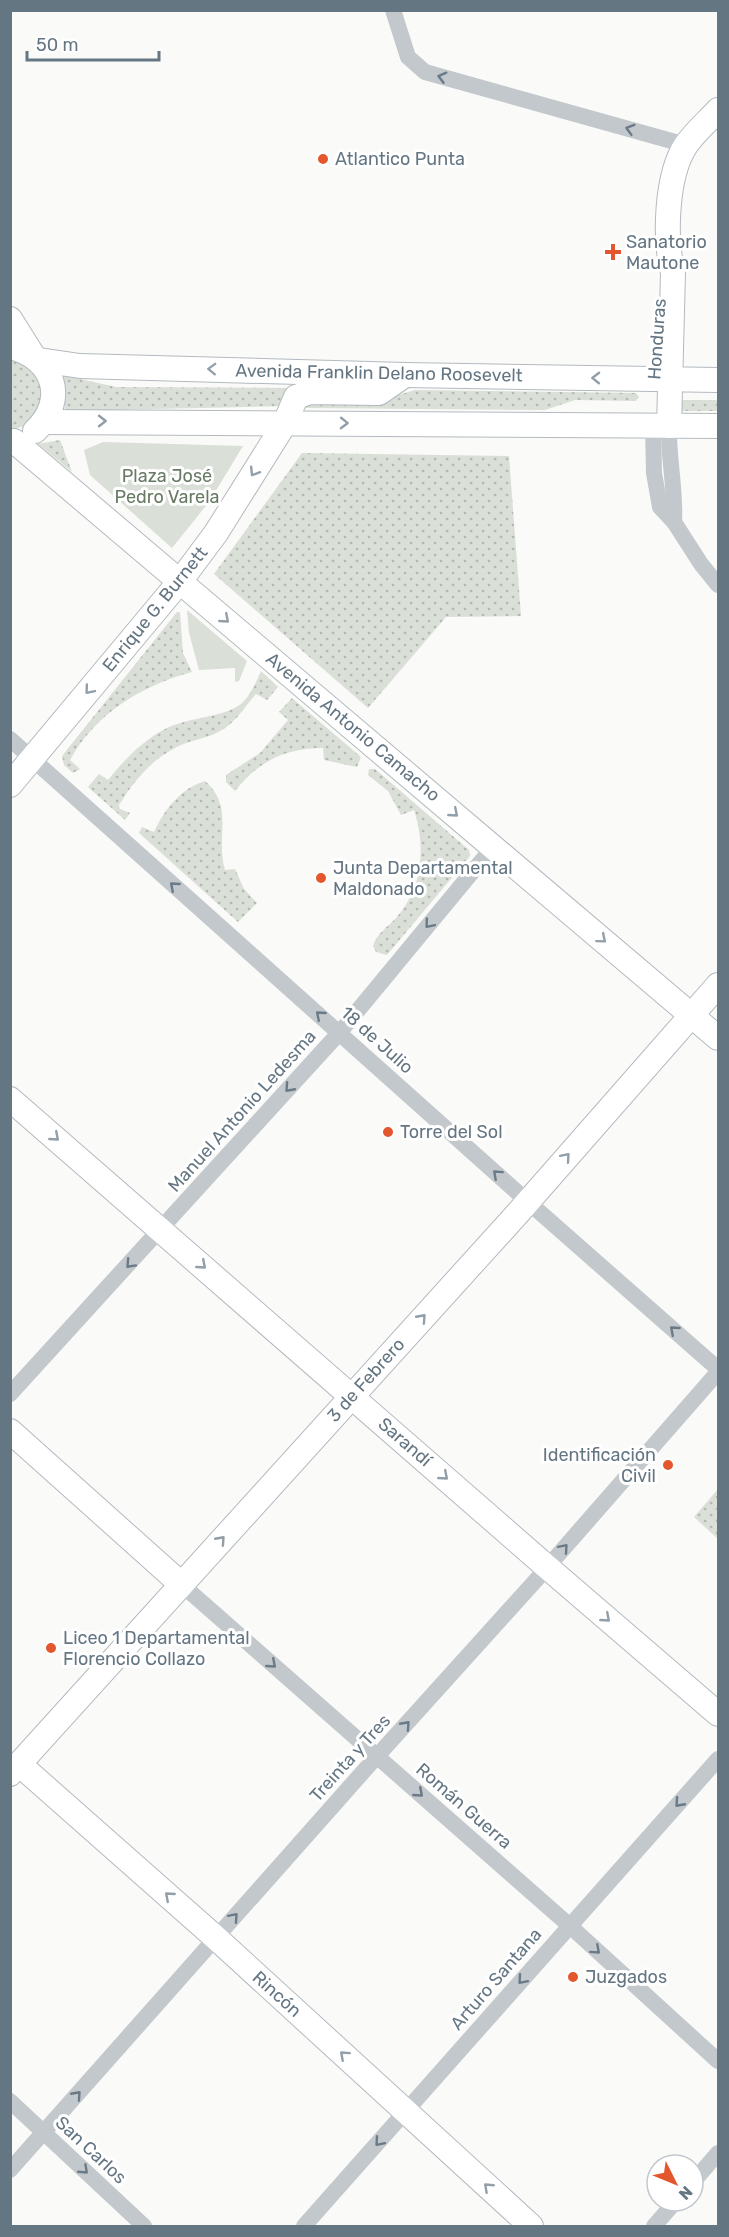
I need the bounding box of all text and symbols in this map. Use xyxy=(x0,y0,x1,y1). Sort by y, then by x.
scale bar xyxy=(27,24,159,62)
text: 50 m xyxy=(36,34,79,56)
one-way arrow xyxy=(437,71,447,84)
one-way arrow xyxy=(625,124,636,136)
place label: Atlantico Punta xyxy=(335,148,465,170)
marker: Atlantico Punta xyxy=(316,152,330,166)
place label: Sanatorio Mautone xyxy=(626,231,707,274)
marker: Sanatorio Mautone xyxy=(604,243,622,261)
street label: Honduras xyxy=(643,298,671,380)
street label: Avenida Franklin Delano Roosevelt xyxy=(235,359,523,387)
one-way arrow xyxy=(207,363,216,376)
one-way arrow xyxy=(591,372,600,384)
one-way arrow xyxy=(98,415,107,427)
one-way arrow xyxy=(339,417,348,429)
park label: Plaza José Pedro Varela xyxy=(115,465,219,508)
one-way arrow xyxy=(250,466,262,476)
street label: Enrique G. Burnett xyxy=(98,542,212,676)
one-way arrow xyxy=(218,611,229,622)
street label: Avenida Antonio Camacho xyxy=(262,648,444,806)
one-way arrow xyxy=(85,683,96,694)
one-way arrow xyxy=(447,805,458,816)
place label: Junta Departamental Maldonado xyxy=(333,857,513,900)
marker: Junta Departamental Maldonado xyxy=(314,871,328,885)
one-way arrow xyxy=(170,882,181,893)
one-way arrow xyxy=(426,917,437,928)
one-way arrow xyxy=(595,932,606,943)
street label: 18 de Julio xyxy=(336,1002,418,1078)
one-way arrow xyxy=(317,1011,327,1022)
street label: Manuel Antonio Ledesma xyxy=(163,1025,321,1197)
one-way arrow xyxy=(285,1082,296,1092)
place label: Torre del Sol xyxy=(400,1121,503,1143)
marker: Torre del Sol xyxy=(381,1125,395,1139)
one-way arrow xyxy=(48,1130,58,1141)
one-way arrow xyxy=(559,1153,570,1164)
one-way arrow xyxy=(493,1170,503,1181)
one-way arrow xyxy=(126,1257,137,1268)
one-way arrow xyxy=(195,1258,206,1269)
one-way arrow xyxy=(415,1314,426,1325)
one-way arrow xyxy=(671,1326,681,1337)
street label: 3 de Febrero xyxy=(323,1334,409,1426)
street label: Sarandí xyxy=(374,1413,438,1472)
place label: Identificación Civil xyxy=(543,1444,656,1487)
marker: Identificación Civil xyxy=(661,1458,675,1472)
one-way arrow xyxy=(437,1469,447,1480)
one-way arrow xyxy=(214,1537,225,1547)
one-way arrow xyxy=(557,1544,568,1555)
one-way arrow xyxy=(599,1611,610,1622)
place label: Liceo 1 Departamental Florencio Collazo xyxy=(63,1627,250,1670)
marker: Liceo 1 Departamental Florencio Collazo xyxy=(44,1641,58,1655)
one-way arrow xyxy=(265,1657,276,1668)
street label: Treinta y Tres xyxy=(305,1710,395,1806)
one-way arrow xyxy=(399,1721,410,1732)
street label: Román Guerra xyxy=(412,1758,516,1854)
one-way arrow xyxy=(412,1786,423,1797)
one-way arrow xyxy=(675,1796,686,1807)
one-way arrow xyxy=(165,1892,175,1903)
one-way arrow xyxy=(227,1913,238,1924)
street label: Arturo Santana xyxy=(446,1924,546,2034)
one-way arrow xyxy=(590,1943,600,1954)
street label: Rincón xyxy=(248,1966,306,2022)
place label: Juzgados xyxy=(585,1966,667,1988)
marker: Juzgados xyxy=(566,1970,580,1984)
one-way arrow xyxy=(518,1973,529,1984)
one-way arrow xyxy=(340,2051,351,2062)
one-way arrow xyxy=(70,2091,81,2102)
street label: San Carlos xyxy=(51,2112,131,2188)
one-way arrow xyxy=(375,2135,386,2146)
north arrow xyxy=(645,2153,705,2213)
one-way arrow xyxy=(77,2163,88,2174)
text: N xyxy=(675,2182,696,2204)
one-way arrow xyxy=(484,2183,495,2194)

